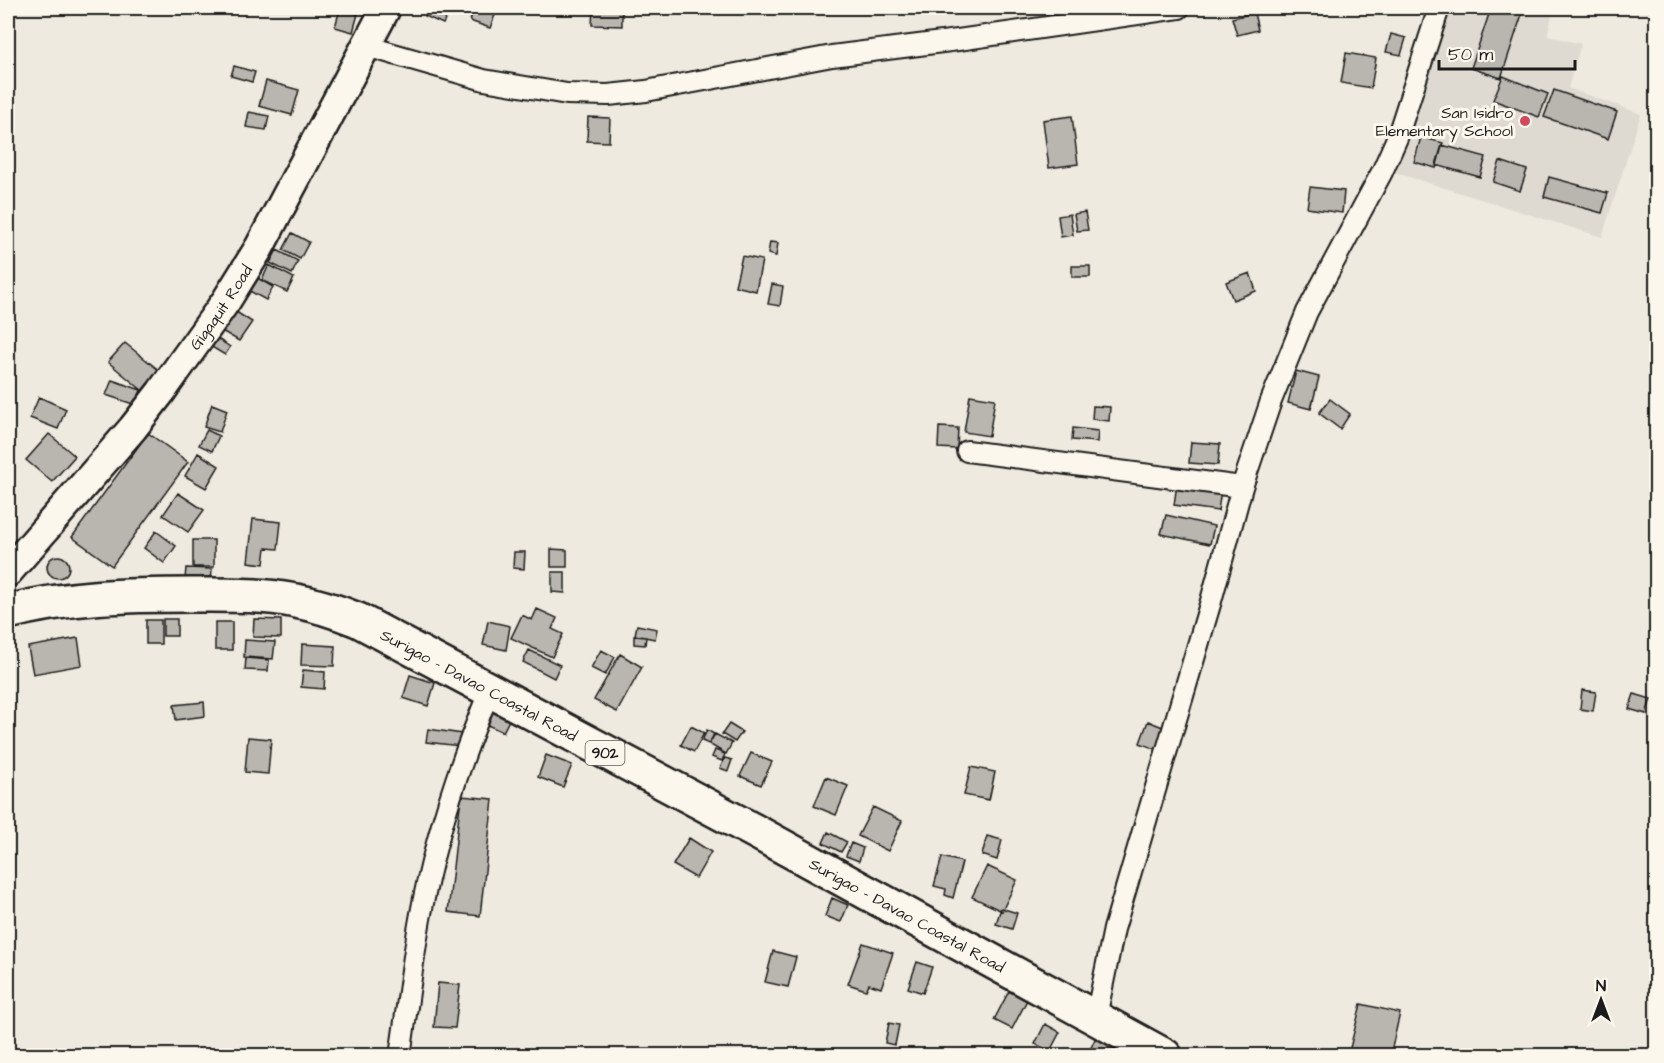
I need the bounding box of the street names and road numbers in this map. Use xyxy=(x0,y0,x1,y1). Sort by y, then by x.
street label: Gigaquit Road xyxy=(185,261,258,355)
street label: Surigao - Davao Coastal Road xyxy=(377,624,581,747)
road number: 902 xyxy=(586,741,624,765)
street label: Surigao - Davao Coastal Road xyxy=(805,853,1009,978)

